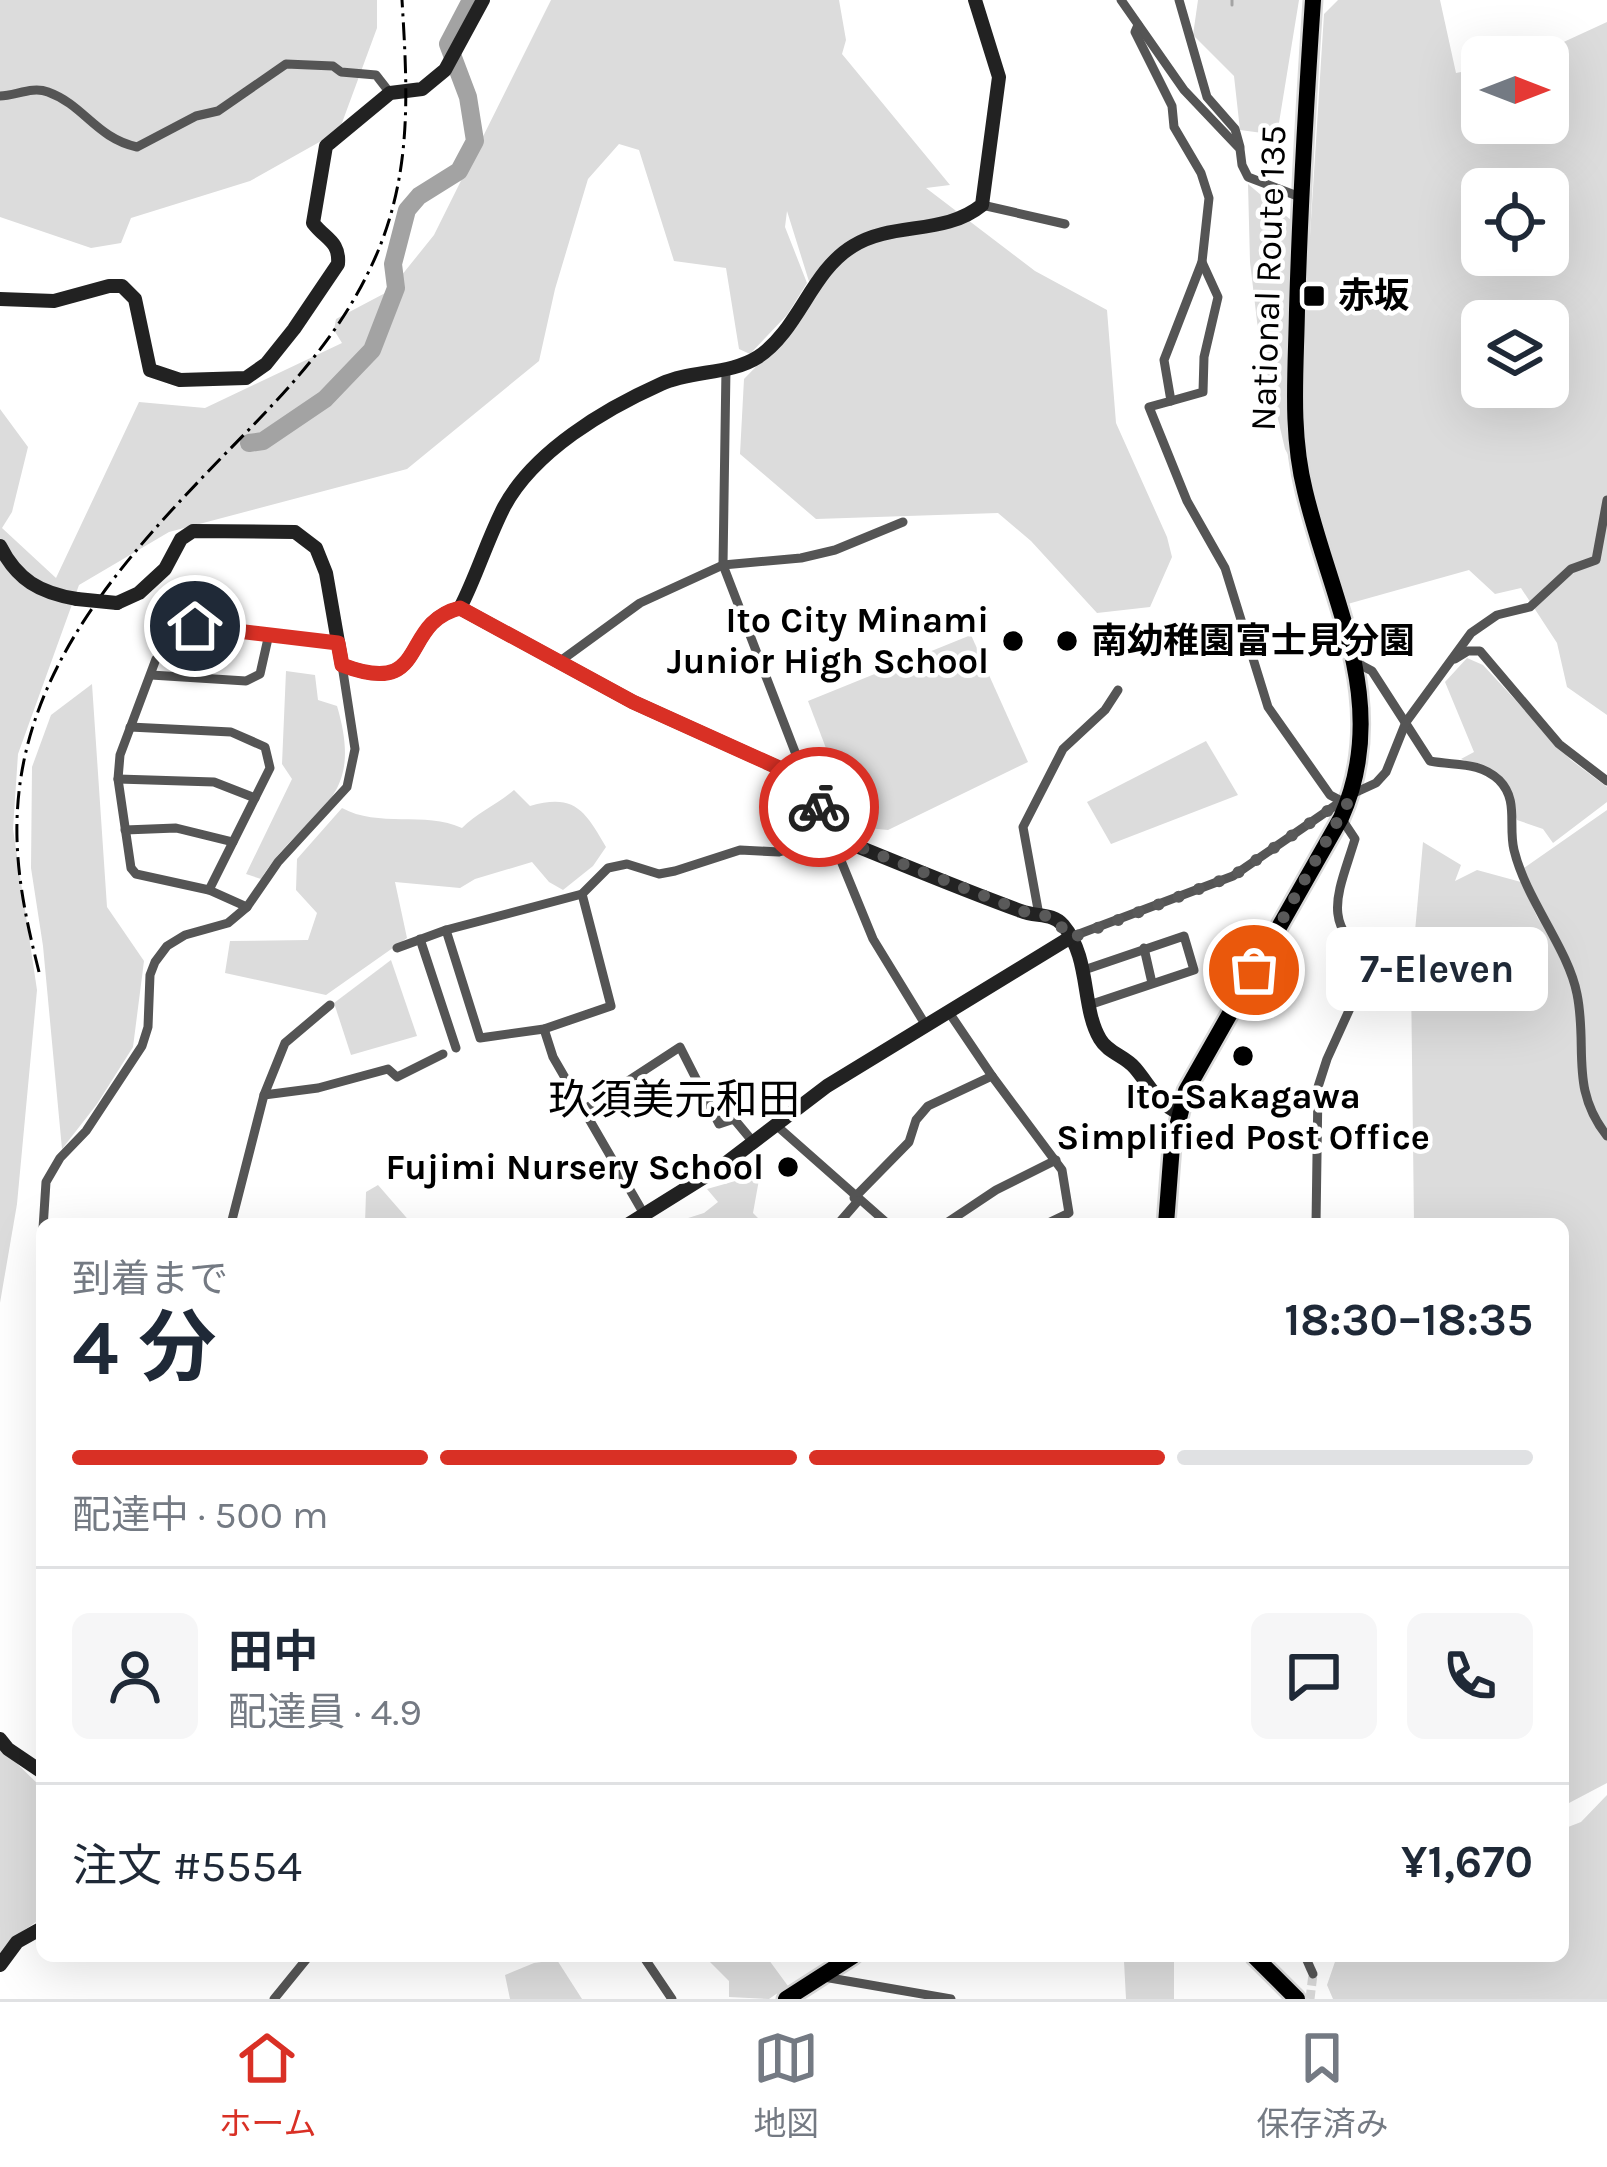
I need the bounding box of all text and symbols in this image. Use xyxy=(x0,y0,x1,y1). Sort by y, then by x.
north arrow xyxy=(1461,36,1569,144)
map controls xyxy=(1461,36,1569,408)
street label: National Route 135 xyxy=(1242,124,1294,432)
button: locate xyxy=(1461,168,1569,276)
place label: 赤坂 xyxy=(1338,275,1410,317)
marker: 赤坂 xyxy=(1301,283,1327,309)
button: layers xyxy=(1461,300,1569,408)
pin xyxy=(144,575,246,677)
icon: home xyxy=(162,593,228,659)
place label: Ito City Minami Junior High School xyxy=(667,599,989,683)
place label: 南幼稚園富士見分園 xyxy=(1091,620,1415,662)
marker: Ito City Minami Junior High School xyxy=(1000,628,1026,654)
marker: 南幼稚園富士見分園 xyxy=(1054,628,1080,654)
courier xyxy=(759,747,879,867)
icon: bike xyxy=(786,774,852,840)
pin xyxy=(1203,919,1305,1021)
callout: 7-Eleven xyxy=(1326,928,1548,1012)
icon: bag xyxy=(1221,937,1287,1003)
text: 7-Eleven xyxy=(1360,946,1514,992)
marker: Ito-Sakagawa Simplified Post Office xyxy=(1230,1043,1256,1069)
district label: 玖須美元和田 xyxy=(548,1075,800,1125)
place label: Ito-Sakagawa Simplified Post Office xyxy=(1056,1075,1430,1158)
place label: Fujimi Nursery School xyxy=(386,1146,764,1189)
marker: Fujimi Nursery School xyxy=(775,1154,801,1180)
text: 到着まで xyxy=(72,1256,228,1302)
text: 18:30–18:35 xyxy=(1284,1294,1533,1346)
text: 4 分 xyxy=(72,1302,216,1394)
text: 配達中 · 500 m xyxy=(72,1492,329,1538)
button: person xyxy=(72,1613,198,1739)
button: chat xyxy=(1251,1613,1377,1739)
button: phone xyxy=(1407,1613,1533,1739)
text: 田中 xyxy=(228,1626,318,1678)
text: 配達員 · 4.9 xyxy=(228,1689,422,1735)
text: ¥1,670 xyxy=(1401,1836,1533,1888)
text: 注文 #5554 xyxy=(72,1840,302,1892)
tab: ホーム xyxy=(218,2025,317,2145)
tab: 地図 xyxy=(753,2025,819,2145)
tab: 保存済み xyxy=(1256,2025,1388,2145)

